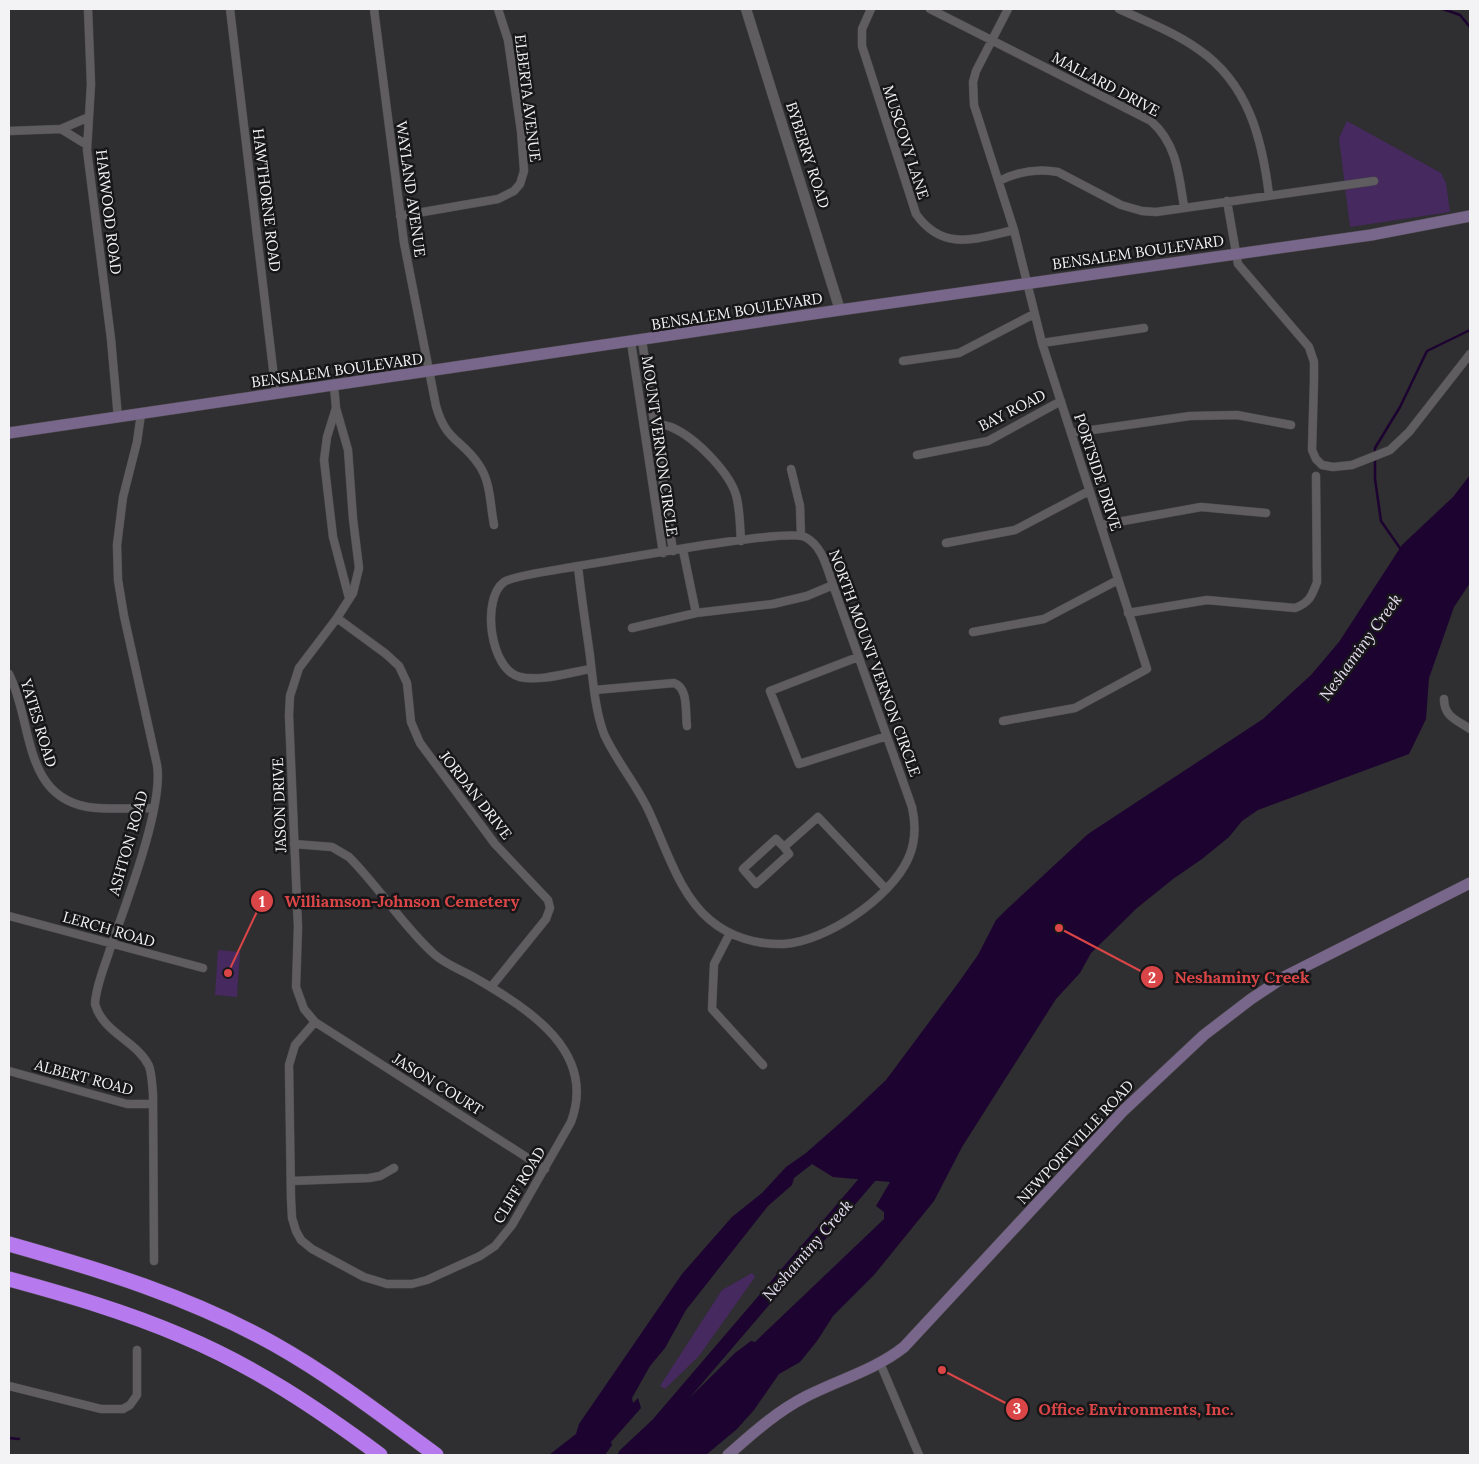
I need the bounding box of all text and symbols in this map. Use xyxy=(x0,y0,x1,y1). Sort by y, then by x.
street label: ELBERTA AVENUE xyxy=(511,33,545,163)
street label: MALLARD DRIVE xyxy=(1049,48,1163,120)
street label: MUSCOVY LANE xyxy=(879,82,933,202)
street label: BYBERRY ROAD xyxy=(782,99,834,211)
street label: WAYLAND AVENUE xyxy=(392,120,430,258)
street label: HAWTHORNE ROAD xyxy=(249,127,285,273)
street label: HARWOOD ROAD xyxy=(92,149,126,275)
street label: BENSALEM BOULEVARD xyxy=(1051,231,1225,273)
street label: BENSALEM BOULEVARD xyxy=(650,288,824,334)
street label: BENSALEM BOULEVARD xyxy=(250,349,424,391)
street label: MOUNT VERNON CIRCLE xyxy=(638,354,682,538)
street label: BAY ROAD xyxy=(975,385,1049,435)
street label: PORTSIDE DRIVE xyxy=(1070,411,1126,533)
street label: NORTH MOUNT VERNON CIRCLE xyxy=(825,547,925,779)
water label: Neshaminy Creek xyxy=(1314,590,1406,704)
street label: YATES ROAD xyxy=(16,676,61,769)
street label: JORDAN DRIVE xyxy=(435,746,516,843)
street label: JASON DRIVE xyxy=(268,757,290,854)
street label: ASHTON ROAD xyxy=(104,788,152,899)
callout: Williamson-Johnson Cemetery xyxy=(249,886,529,917)
text: Williamson-Johnson Cemetery xyxy=(285,891,520,911)
text: 1 xyxy=(259,892,265,911)
street label: LERCH ROAD xyxy=(61,907,157,951)
callout: Neshaminy Creek xyxy=(1139,962,1319,993)
text: Neshaminy Creek xyxy=(1175,967,1310,987)
text: 2 xyxy=(1148,968,1156,987)
street label: JASON COURT xyxy=(389,1048,487,1120)
street label: ALBERT ROAD xyxy=(32,1054,135,1099)
street label: NEWPORTVILLE ROAD xyxy=(1012,1076,1138,1208)
street label: CLIFF ROAD xyxy=(489,1143,549,1227)
water label: Neshaminy Creek xyxy=(758,1195,856,1305)
callout: Office Environments, Inc. xyxy=(1004,1394,1244,1425)
text: 3 xyxy=(1013,1399,1021,1418)
text: Office Environments, Inc. xyxy=(1039,1399,1234,1419)

